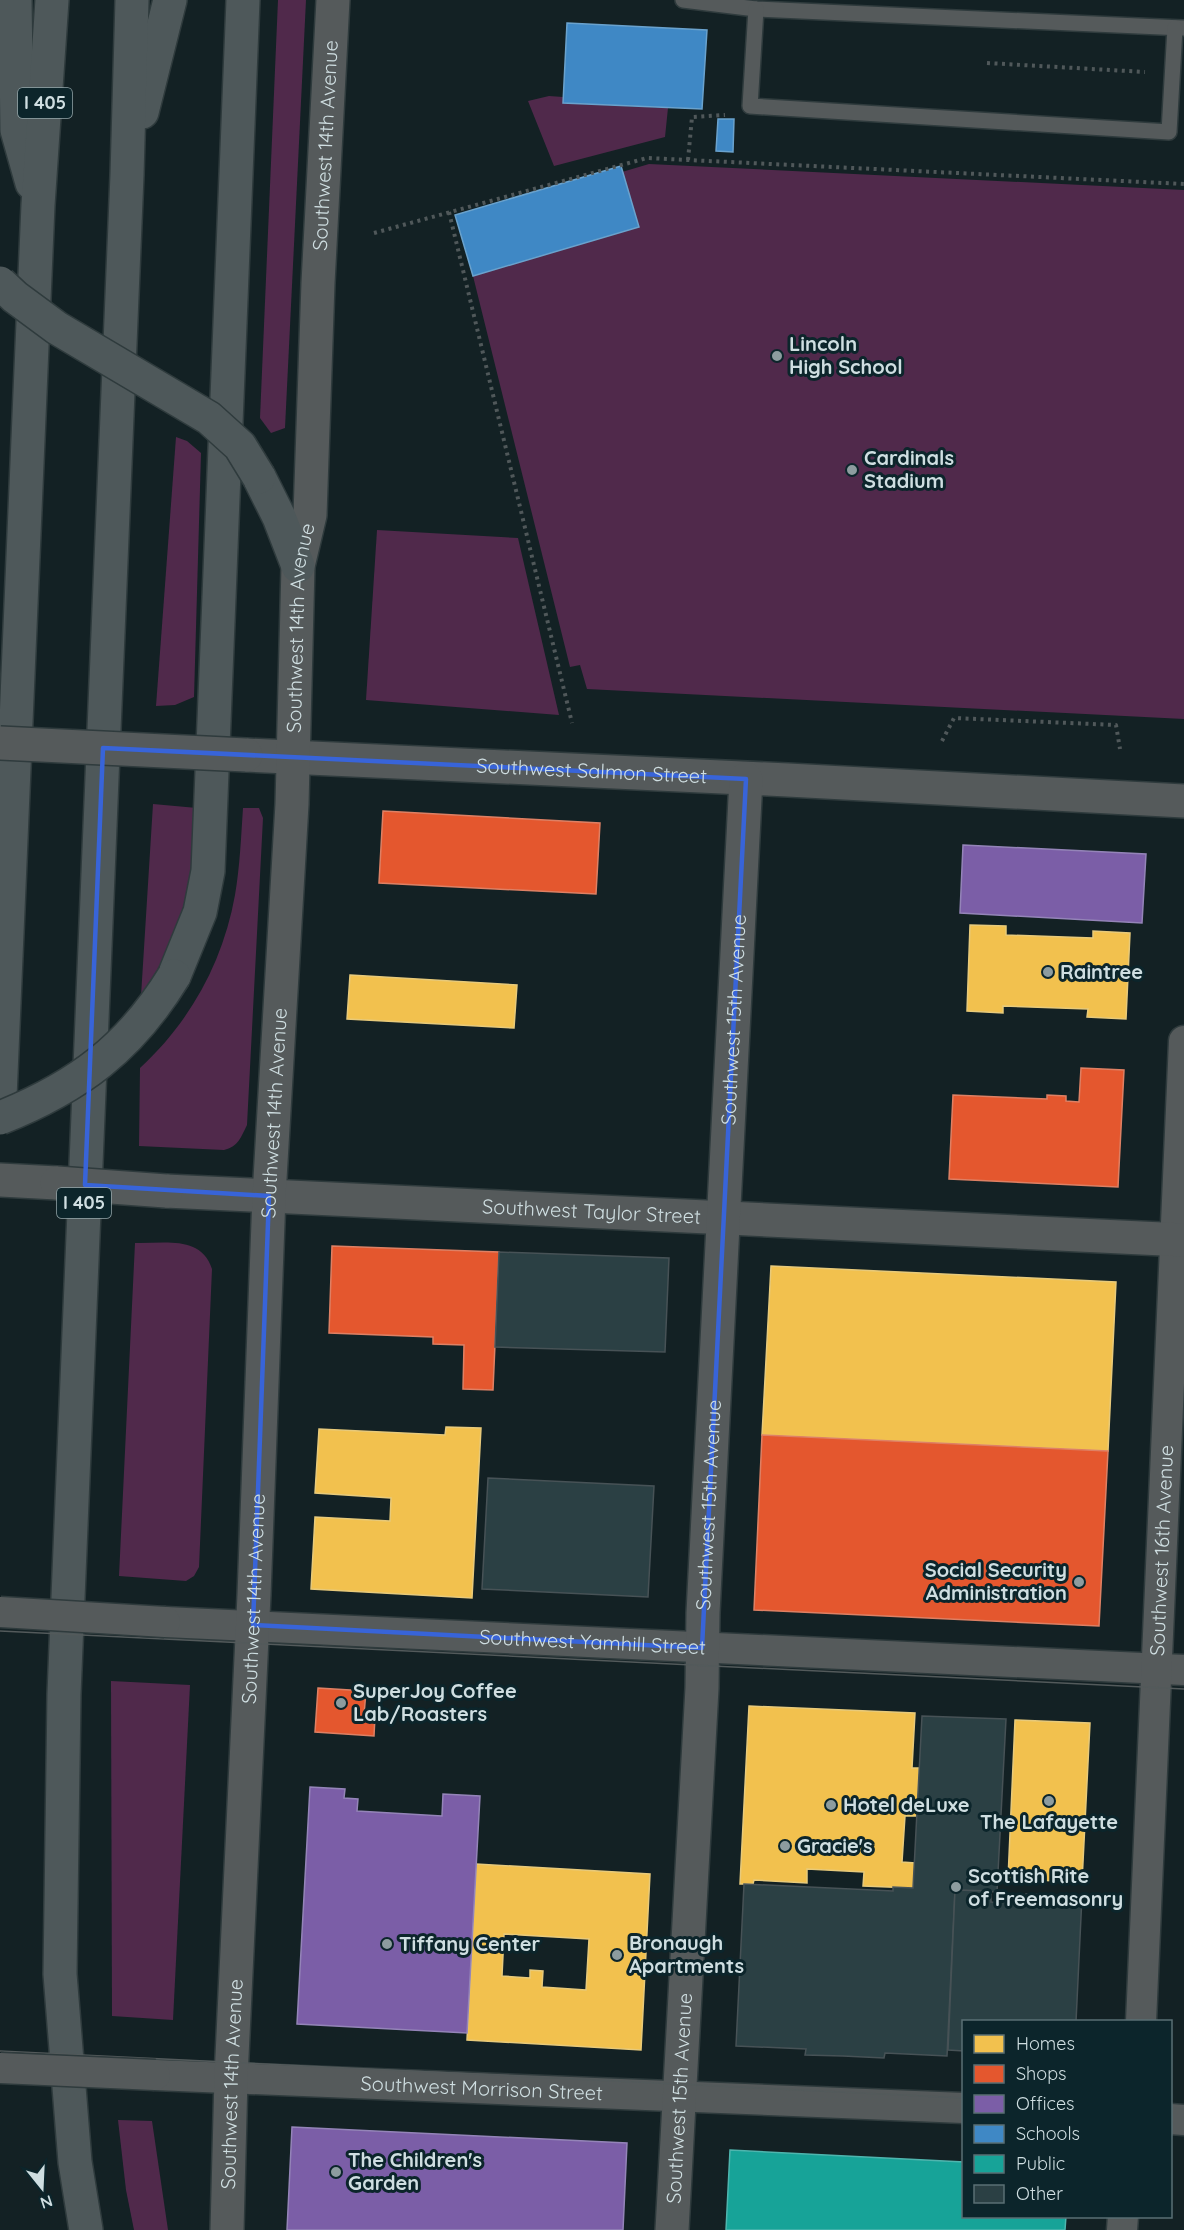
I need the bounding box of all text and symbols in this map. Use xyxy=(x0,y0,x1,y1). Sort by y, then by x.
street label: Southwest 14th Avenue xyxy=(307,40,343,251)
road number: I 405 xyxy=(18,88,72,118)
place label: Lincoln High School xyxy=(789,331,903,379)
marker: Lincoln High School xyxy=(770,349,784,363)
place label: Cardinals Stadium xyxy=(864,445,954,493)
marker: Cardinals Stadium xyxy=(845,463,859,477)
street label: Southwest 14th Avenue xyxy=(281,521,320,733)
street label: Southwest Salmon Street xyxy=(476,753,708,788)
street label: Southwest 15th Avenue xyxy=(715,913,751,1126)
place label: Raintree xyxy=(1060,959,1143,984)
marker: Raintree xyxy=(1041,965,1055,979)
street label: Southwest 14th Avenue xyxy=(255,1007,292,1219)
road number: I 405 xyxy=(57,1188,111,1218)
street label: Southwest Taylor Street xyxy=(482,1193,702,1229)
street label: Southwest 15th Avenue xyxy=(690,1399,726,1611)
street label: Southwest 16th Avenue xyxy=(1144,1444,1178,1656)
street label: Southwest 14th Avenue xyxy=(236,1493,270,1704)
place label: Social Security Administration xyxy=(925,1557,1067,1605)
marker: Social Security Administration xyxy=(1072,1575,1086,1589)
street label: Southwest Yamhill Street xyxy=(479,1624,707,1659)
place label: SuperJoy Coffee Lab/Roasters xyxy=(353,1678,517,1726)
marker: SuperJoy Coffee Lab/Roasters xyxy=(334,1696,348,1710)
place label: Hotel deLuxe xyxy=(843,1792,970,1817)
marker: The Lafayette xyxy=(1042,1794,1056,1808)
marker: Hotel deLuxe xyxy=(824,1798,838,1812)
place label: The Lafayette xyxy=(980,1809,1118,1834)
place label: Gracie's xyxy=(797,1833,873,1858)
marker: Gracie's xyxy=(778,1839,792,1853)
place label: Scottish Rite of Freemasonry xyxy=(968,1863,1123,1911)
marker: Scottish Rite of Freemasonry xyxy=(949,1880,963,1894)
place label: Bronaugh Apartments xyxy=(629,1930,744,1978)
place label: Tiffany Center xyxy=(399,1931,541,1956)
marker: Tiffany Center xyxy=(380,1937,394,1951)
marker: Bronaugh Apartments xyxy=(610,1948,624,1962)
street label: Southwest 14th Avenue xyxy=(215,1978,248,2190)
street label: Southwest 15th Avenue xyxy=(660,1992,697,2204)
legend xyxy=(962,2020,1172,2218)
text: Homes xyxy=(1016,2032,1075,2055)
text: Shops xyxy=(1016,2062,1067,2085)
street label: Southwest Morrison Street xyxy=(360,2070,604,2105)
text: Offices xyxy=(1016,2092,1075,2115)
text: Schools xyxy=(1016,2122,1080,2145)
place label: The Children's Garden xyxy=(348,2147,482,2195)
text: Public xyxy=(1016,2152,1065,2175)
north arrow xyxy=(12,2158,72,2218)
marker: The Children's Garden xyxy=(329,2165,343,2179)
text: Other xyxy=(1016,2182,1063,2205)
text: N xyxy=(38,2191,55,2214)

